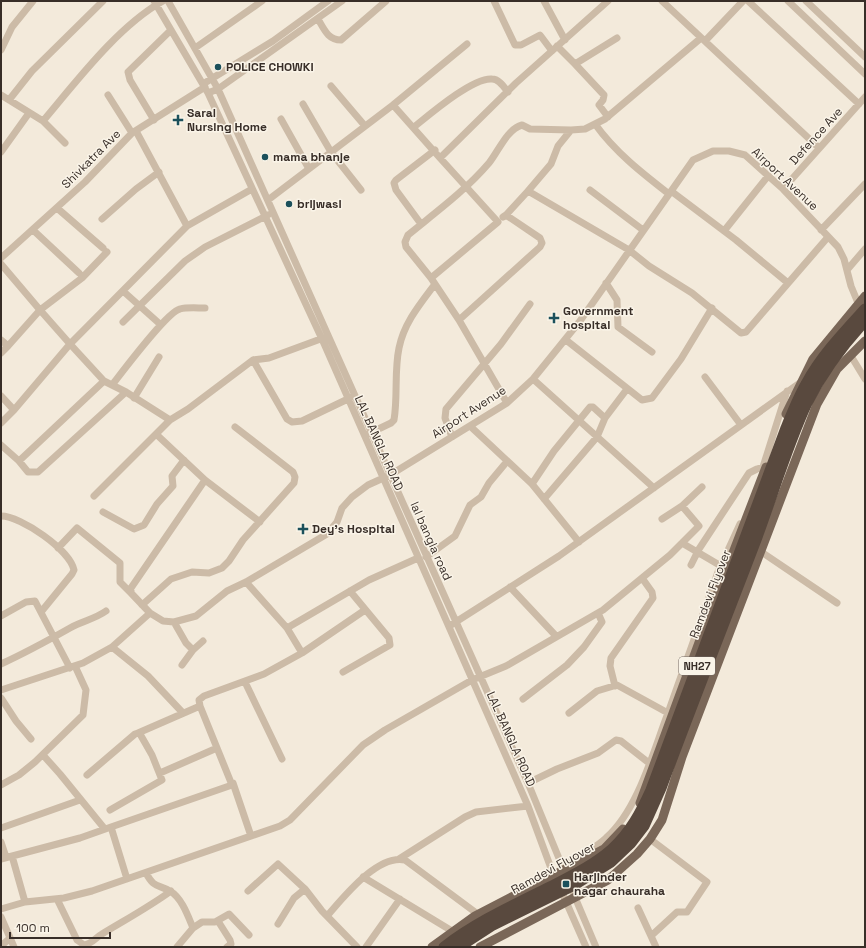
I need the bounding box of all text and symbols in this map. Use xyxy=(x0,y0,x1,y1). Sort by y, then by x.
place label: POLICE CHOWKI xyxy=(226,59,314,75)
marker: POLICE CHOWKI xyxy=(213,62,223,72)
street label: Defence Ave xyxy=(786,104,846,168)
place label: Saral Nursing Home xyxy=(187,105,267,135)
marker: Saral Nursing Home xyxy=(172,114,184,126)
street label: Shivkatra Ave xyxy=(58,126,124,192)
street label: Airport Avenue xyxy=(748,144,822,214)
place label: mama bhanje xyxy=(273,149,350,165)
marker: mama bhanje xyxy=(260,152,270,162)
place label: brijwasi xyxy=(297,196,342,212)
marker: brijwasi xyxy=(284,199,294,209)
place label: Government hospital xyxy=(563,303,633,333)
marker: Government hospital xyxy=(548,312,560,324)
street label: Airport Avenue xyxy=(429,382,509,442)
street label: LAL BANGLA ROAD xyxy=(351,393,407,493)
street label: lal bangla road xyxy=(406,499,456,583)
place label: Dey's Hospital xyxy=(312,521,395,537)
marker: Dey's Hospital xyxy=(297,523,309,535)
street label: Ramdevi Flyover xyxy=(686,547,734,641)
road number: NH27 xyxy=(679,657,715,675)
street label: LAL BANGLA ROAD xyxy=(483,689,539,789)
street label: Ramdevi Flyover xyxy=(508,838,598,898)
place label: Harjinder nagar chauraha xyxy=(574,869,665,899)
marker: Harjinder nagar chauraha xyxy=(561,879,571,889)
scale bar xyxy=(10,914,110,940)
text: 100 m xyxy=(16,920,50,936)

